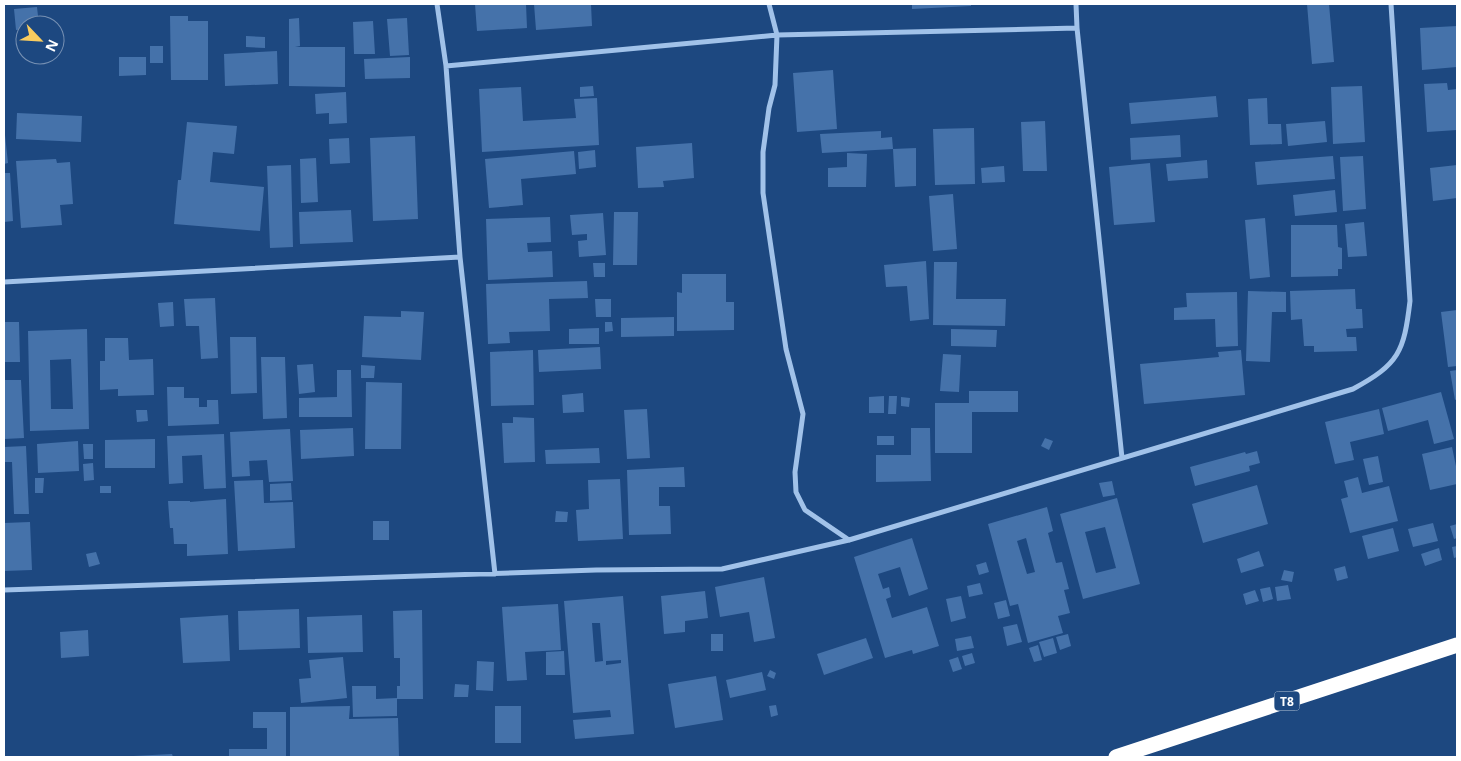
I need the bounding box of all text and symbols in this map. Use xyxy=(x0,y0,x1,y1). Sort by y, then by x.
north arrow xyxy=(15,15,65,65)
text: N xyxy=(41,37,63,55)
road number: T8 xyxy=(1274,691,1300,710)

